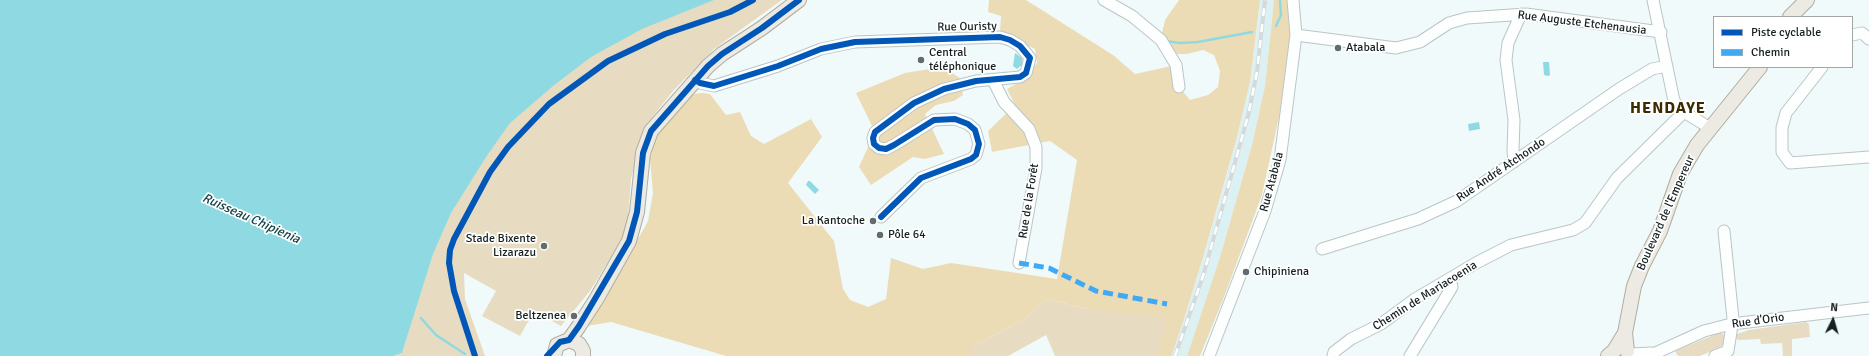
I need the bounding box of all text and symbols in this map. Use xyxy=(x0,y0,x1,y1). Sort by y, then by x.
street label: Rue Auguste Etchenausia xyxy=(1517,8,1647,38)
legend xyxy=(1713,16,1853,68)
street label: Rue Ouristy xyxy=(937,19,997,35)
text: Piste cyclable xyxy=(1751,25,1821,40)
place label: Atabala xyxy=(1346,41,1385,55)
marker: Atabala xyxy=(1333,43,1343,53)
text: Chemin xyxy=(1751,45,1790,60)
place label: Central téléphonique xyxy=(929,46,996,74)
marker: Central téléphonique xyxy=(916,55,926,65)
district label: HENDAYE xyxy=(1630,99,1706,119)
street label: Rue André Atchondo xyxy=(1454,135,1548,205)
street label: Rue Atabala xyxy=(1257,150,1287,214)
street label: Boulevard de l'Empereur xyxy=(1634,153,1698,273)
street label: Rue de la Forêt xyxy=(1016,162,1042,240)
water label: Ruisseau Chipienia xyxy=(200,190,302,248)
place label: La Kantoche xyxy=(802,214,865,228)
marker: La Kantoche xyxy=(868,216,878,226)
place label: Pôle 64 xyxy=(888,228,926,242)
marker: Pôle 64 xyxy=(875,230,885,240)
place label: Stade Bixente Lizarazu xyxy=(466,232,536,260)
marker: Stade Bixente Lizarazu xyxy=(539,241,549,251)
street label: Chemin de Mariacoenia xyxy=(1370,258,1480,334)
place label: Chipiniena xyxy=(1254,265,1309,279)
marker: Chipiniena xyxy=(1241,267,1251,277)
north arrow xyxy=(1813,300,1853,340)
text: N xyxy=(1830,301,1838,314)
place label: Beltzenea xyxy=(515,309,566,323)
street label: Rue d'Orio xyxy=(1731,310,1785,332)
marker: Beltzenea xyxy=(569,311,579,321)

